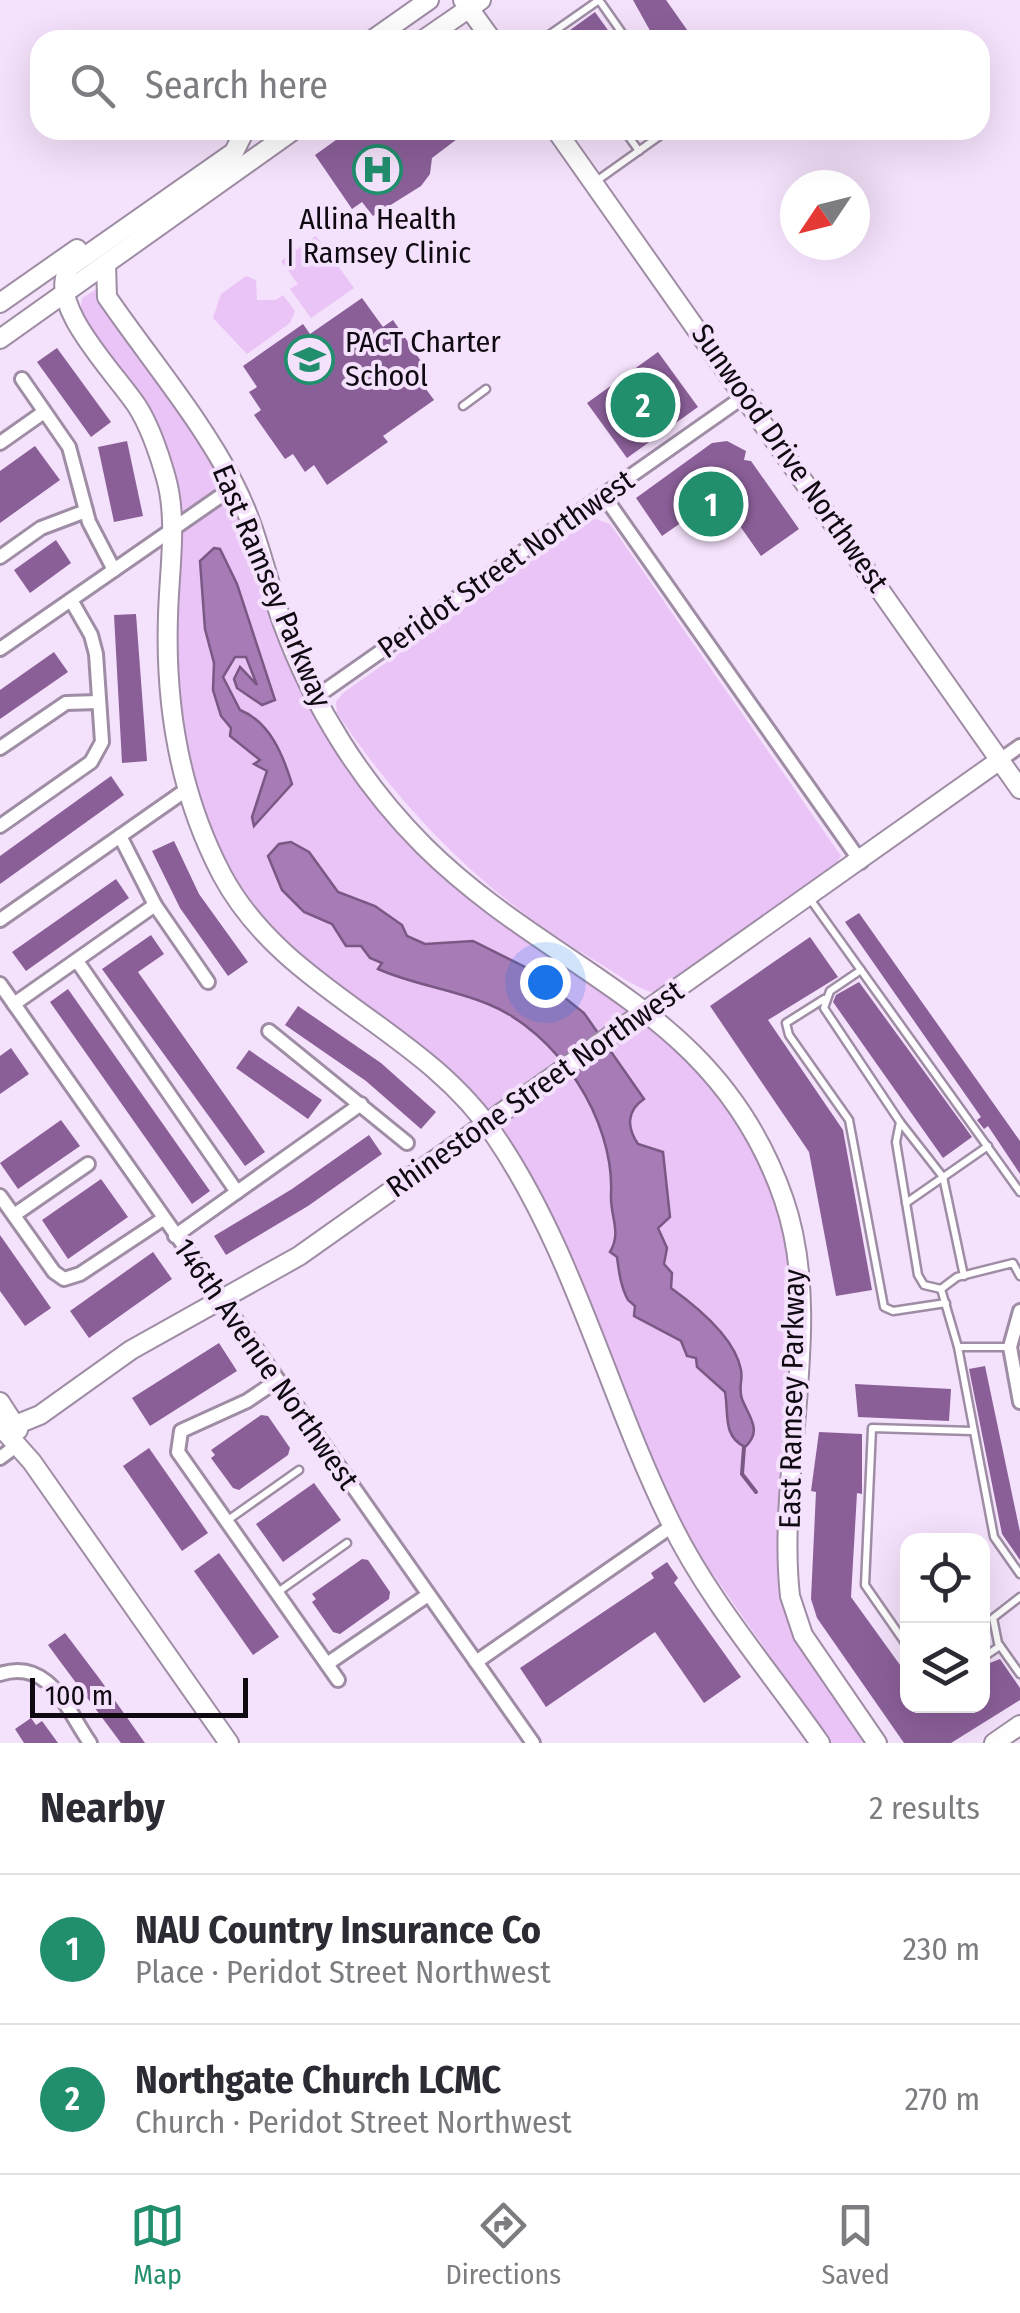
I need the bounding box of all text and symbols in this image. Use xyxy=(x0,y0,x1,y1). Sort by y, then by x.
search box xyxy=(30,30,990,140)
icon: search xyxy=(65,58,120,113)
text: Search here xyxy=(145,62,328,108)
hospital icon: Allina Health | Ramsey Clinic xyxy=(352,144,404,196)
north arrow xyxy=(780,170,870,260)
place label: Allina Health | Ramsey Clinic xyxy=(285,201,471,271)
street label: Sunwood Drive Northwest xyxy=(684,317,896,599)
place label: PACT Charter School xyxy=(345,324,501,394)
school or university icon: PACT Charter School xyxy=(284,333,336,385)
pin: 2 xyxy=(610,368,676,442)
street label: East Ramsey Parkway xyxy=(205,459,340,713)
street label: Peridot Street Northwest xyxy=(371,462,641,666)
pin: 1 xyxy=(678,466,744,542)
your location xyxy=(520,957,571,1008)
street label: Rhinestone Street Northwest xyxy=(380,973,690,1205)
street label: 146th Avenue Northwest xyxy=(166,1232,366,1497)
street label: East Ramsey Parkway xyxy=(772,1268,812,1529)
map controls xyxy=(900,1533,990,1713)
button: locate xyxy=(900,1533,990,1623)
button: layers xyxy=(900,1623,990,1713)
scale bar xyxy=(30,1673,248,1718)
text: 100 m xyxy=(45,1679,113,1712)
text: Nearby xyxy=(40,1783,165,1833)
text: 2 results xyxy=(869,1789,980,1827)
text: NAU Country Insurance Co xyxy=(135,1907,541,1953)
text: 1 xyxy=(66,1930,79,1968)
text: 230 m xyxy=(903,1930,980,1968)
text: Place · Peridot Street Northwest xyxy=(135,1953,551,1991)
text: Northgate Church LCMC xyxy=(135,2057,501,2103)
text: 2 xyxy=(65,2080,80,2118)
text: 270 m xyxy=(905,2080,980,2118)
text: Church · Peridot Street Northwest xyxy=(135,2103,572,2141)
tab: Map xyxy=(130,2198,185,2291)
tab: Directions xyxy=(445,2198,561,2291)
tab: Saved xyxy=(821,2198,890,2291)

